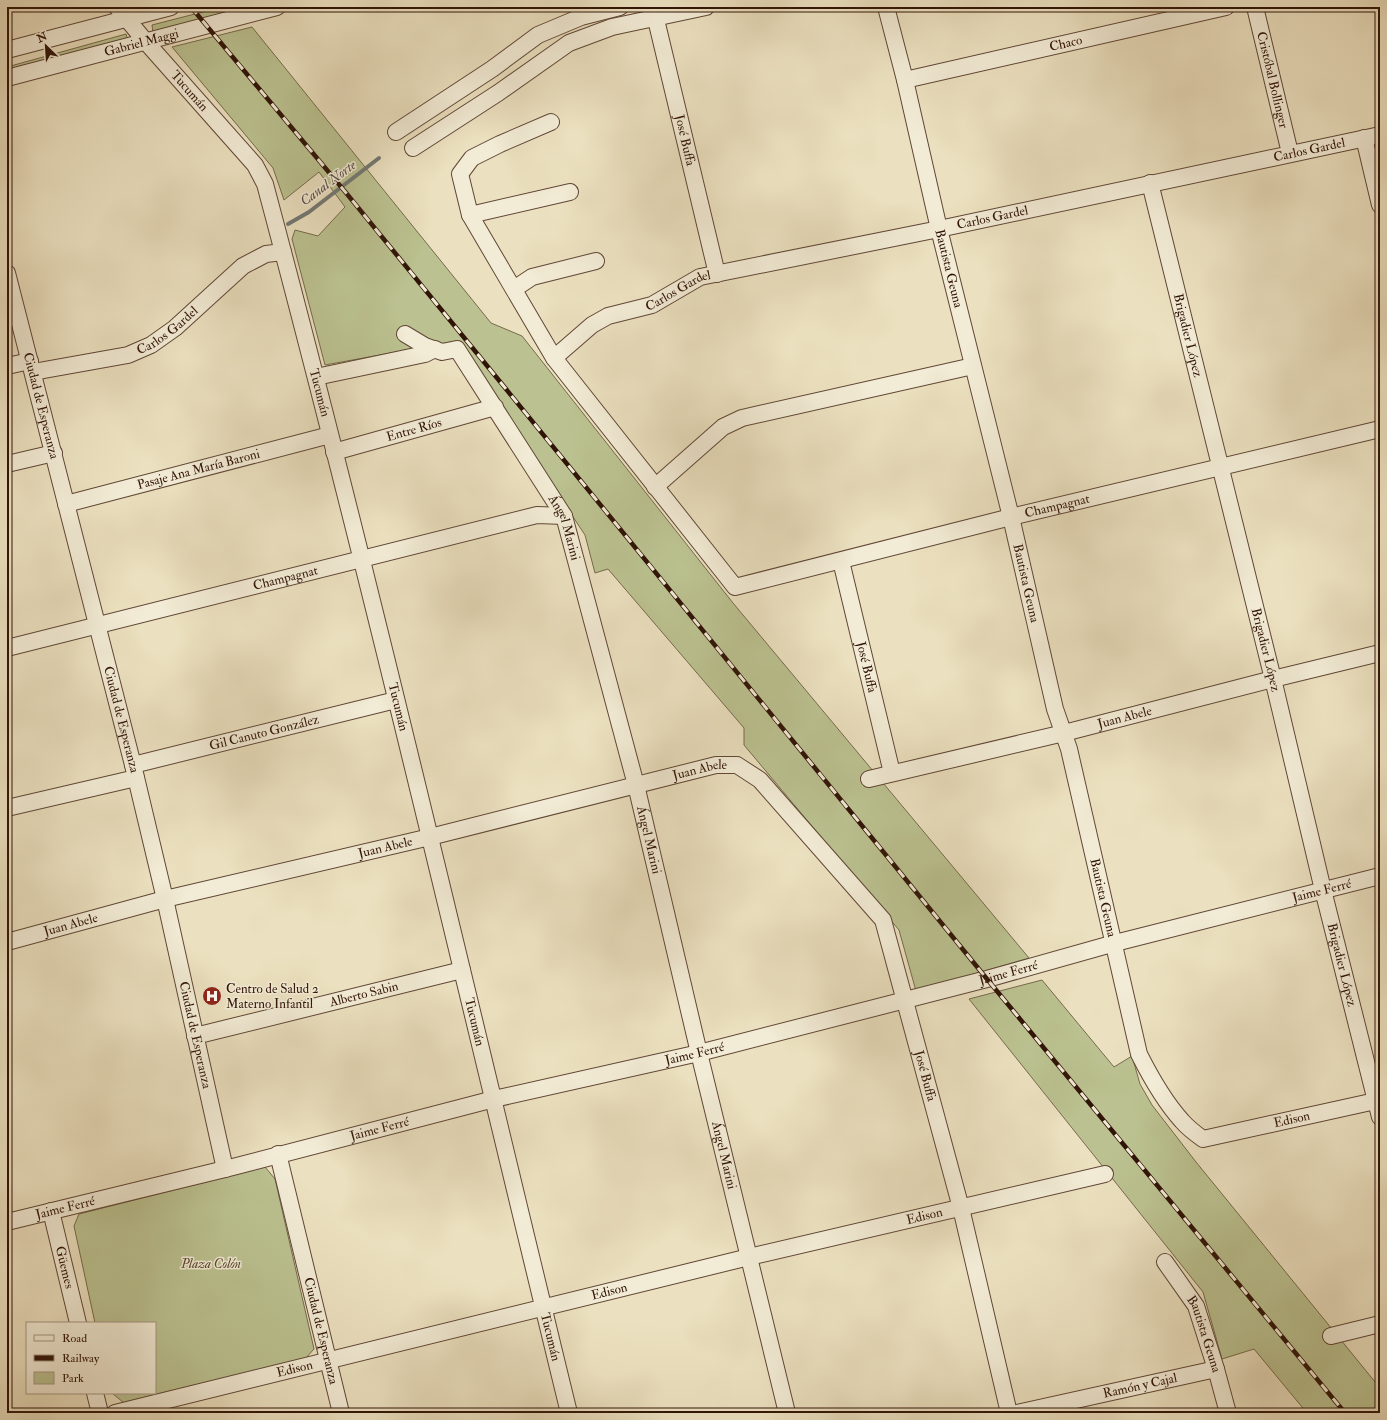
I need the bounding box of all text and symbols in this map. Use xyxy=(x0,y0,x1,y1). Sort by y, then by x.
street label: Gabriel Maggi xyxy=(102,25,181,60)
north arrow xyxy=(26,26,66,66)
text: N xyxy=(34,29,50,46)
street label: Cristóbal Bollinger xyxy=(1253,30,1292,130)
street label: Chaco xyxy=(1048,32,1084,55)
street label: Tucumán xyxy=(167,67,212,115)
street label: José Buffa xyxy=(671,112,699,168)
street label: Carlos Gardel xyxy=(1272,135,1347,165)
water label: Canal Norte xyxy=(297,156,360,210)
street label: Carlos Gardel xyxy=(955,202,1030,233)
street label: Bautista Geuna xyxy=(931,228,967,310)
street label: Carlos Gardel xyxy=(644,267,713,314)
street label: Brigadier López xyxy=(1170,292,1206,379)
street label: Carlos Gardel xyxy=(134,303,202,358)
street label: Ciudad de Esperanza xyxy=(20,351,62,461)
street label: Tucumán xyxy=(306,367,333,419)
street label: Entre Ríos xyxy=(384,414,444,445)
street label: Pasaje Ana María Baroni xyxy=(135,446,262,493)
street label: Ángel Marini xyxy=(544,490,584,563)
street label: Champagnat xyxy=(1023,491,1091,521)
street label: Bautista Geuna xyxy=(1009,542,1043,625)
street label: Champagnat xyxy=(251,562,320,594)
street label: Brigadier López xyxy=(1248,606,1284,694)
street label: José Buffa xyxy=(852,639,881,695)
street label: Ciudad de Esperanza xyxy=(100,665,143,775)
street label: Tucumán xyxy=(385,681,412,733)
street label: Juan Abele xyxy=(1095,703,1154,732)
street label: Gil Canuto González xyxy=(208,711,321,754)
street label: Juan Abele xyxy=(670,757,727,784)
street label: Ángel Marini xyxy=(633,803,665,876)
street label: Juan Abele xyxy=(356,833,415,862)
street label: Bautista Geuna xyxy=(1086,857,1120,939)
street label: Jaime Ferré xyxy=(1290,875,1354,906)
street label: Juan Abele xyxy=(41,910,100,940)
street label: Brigadier López xyxy=(1324,921,1360,1009)
street label: Jaime Ferré xyxy=(976,957,1040,989)
street label: Alberto Sabin xyxy=(327,978,400,1011)
street label: Ciudad de Esperanza xyxy=(176,980,215,1091)
place label: Centro de Salud 2 Materno Infantil xyxy=(226,981,319,1012)
hospital icon: Centro de Salud 2 Materno Infantil xyxy=(201,985,223,1007)
street label: Tucumán xyxy=(461,996,488,1048)
street label: Jaime Ferré xyxy=(662,1039,727,1069)
street label: José Buffa xyxy=(910,1048,940,1104)
street label: Edison xyxy=(1272,1108,1312,1131)
street label: Jaime Ferré xyxy=(347,1113,411,1144)
street label: Ángel Marini xyxy=(708,1118,740,1191)
street label: Jaime Ferré xyxy=(33,1193,97,1223)
street label: Edison xyxy=(905,1204,944,1228)
street label: Güemes xyxy=(52,1245,78,1291)
park label: Plaza Colón xyxy=(180,1256,241,1272)
street label: Ciudad de Esperanza xyxy=(300,1276,342,1387)
street label: Edison xyxy=(590,1279,629,1304)
street label: Bautista Geuna xyxy=(1183,1292,1225,1375)
street label: Tucumán xyxy=(537,1311,564,1363)
legend xyxy=(26,1322,156,1394)
text: Road xyxy=(62,1331,87,1346)
text: Railway xyxy=(62,1351,100,1366)
street label: Edison xyxy=(275,1357,315,1381)
street label: Ramón y Cajal xyxy=(1101,1370,1179,1402)
text: Park xyxy=(62,1371,84,1386)

